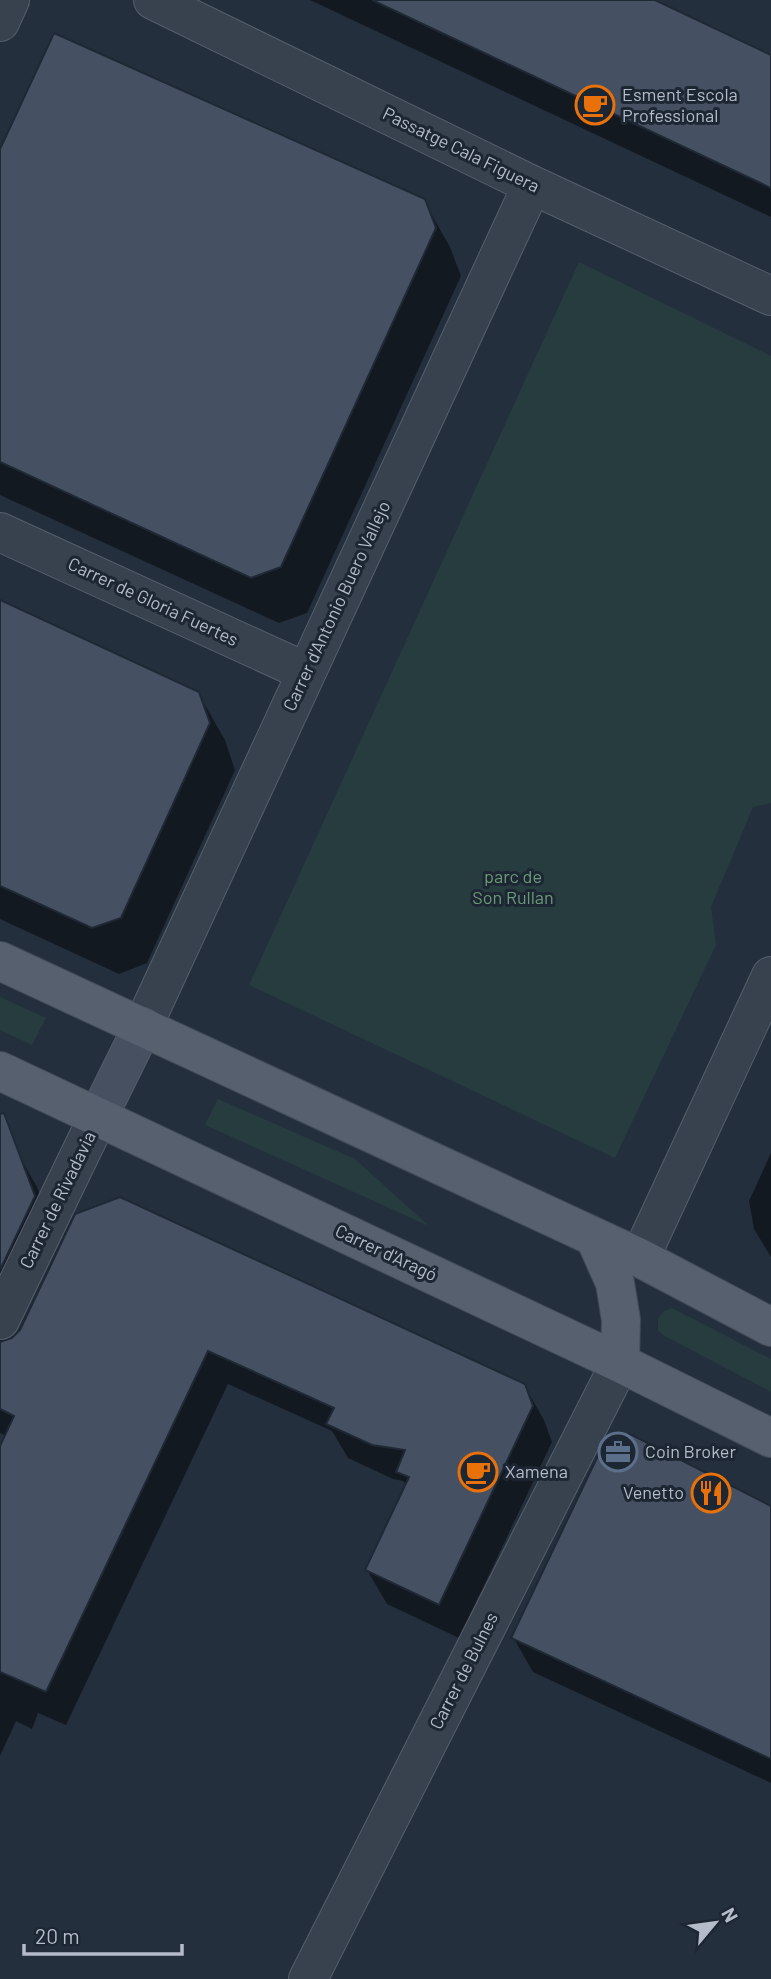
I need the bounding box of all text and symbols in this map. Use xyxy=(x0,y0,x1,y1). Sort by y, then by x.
place label: Esment Escola Professional xyxy=(622,83,738,126)
cafe icon: Esment Escola Professional xyxy=(574,84,616,126)
street label: Passatge Cala Figuera xyxy=(380,102,543,197)
street label: Carrer d'Antonio Buero Vallejo xyxy=(278,497,395,714)
street label: Carrer de Gloria Fuertes xyxy=(65,552,242,650)
park label: parc de Son Rullan xyxy=(472,865,554,908)
street label: Carrer de Rivadavia xyxy=(14,1127,100,1272)
street label: Carrer d'Aragó xyxy=(332,1219,441,1285)
office icon: Coin Broker xyxy=(597,1431,639,1473)
place label: Coin Broker xyxy=(645,1440,736,1462)
cafe icon: Xamena xyxy=(457,1451,499,1493)
place label: Xamena xyxy=(505,1460,568,1482)
restaurant icon: Venetto xyxy=(690,1472,732,1514)
place label: Venetto xyxy=(623,1481,684,1503)
street label: Carrer de Bulnes xyxy=(424,1608,502,1733)
north arrow xyxy=(680,1888,750,1958)
text: N xyxy=(717,1903,743,1926)
scale bar xyxy=(24,1912,182,1956)
text: 20 m xyxy=(35,1923,80,1948)

